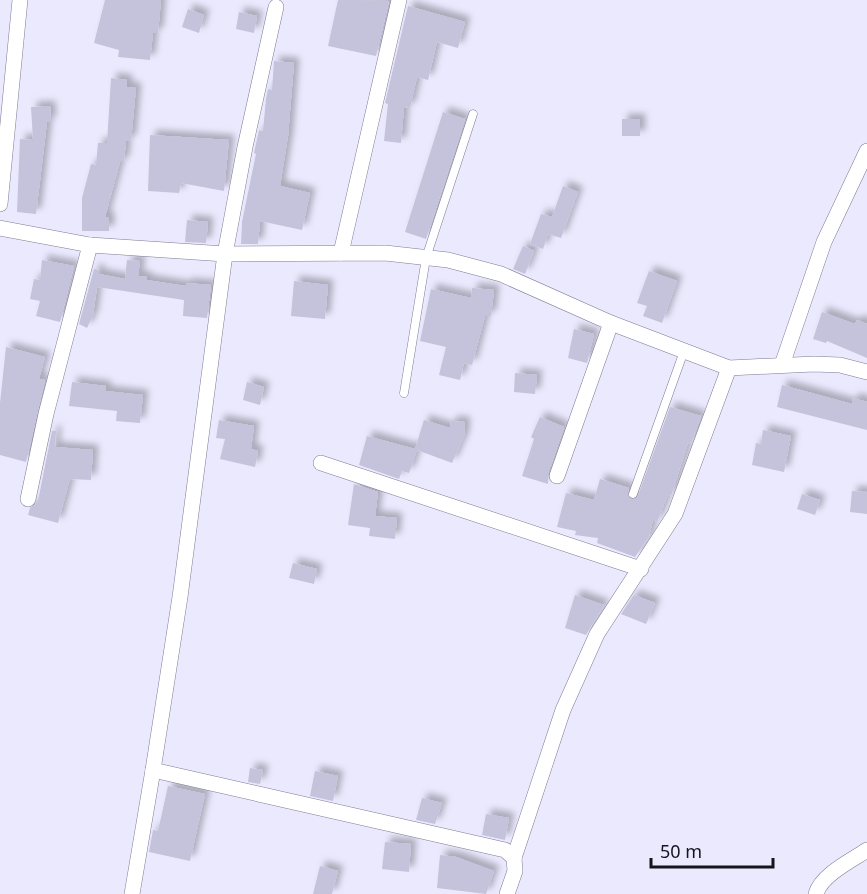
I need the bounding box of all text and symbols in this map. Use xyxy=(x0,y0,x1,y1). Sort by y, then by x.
scale bar xyxy=(651,831,772,869)
text: 50 m xyxy=(660,839,702,863)

